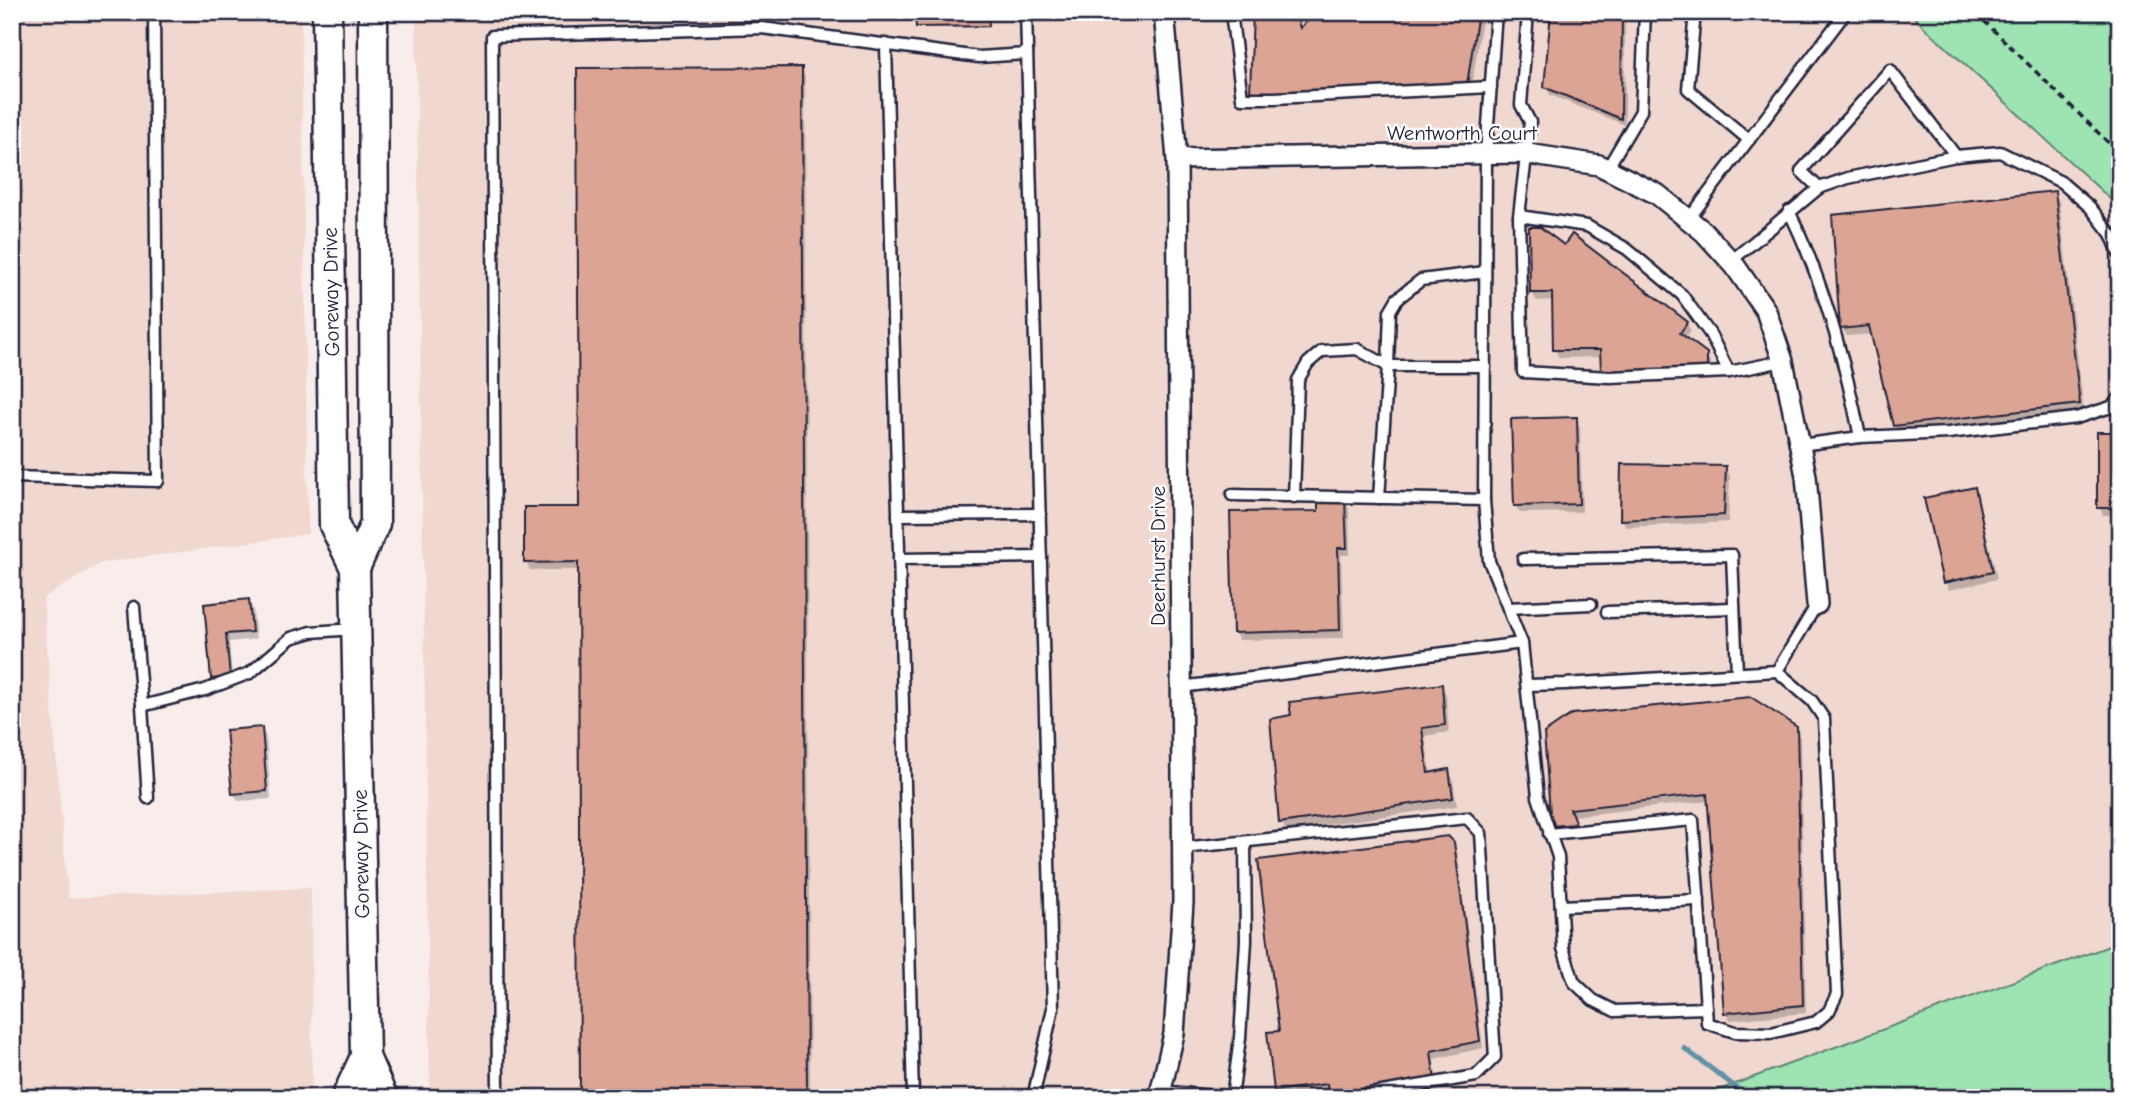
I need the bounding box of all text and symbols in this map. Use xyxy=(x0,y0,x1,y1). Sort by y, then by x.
street label: Wentworth Court xyxy=(1387,121,1538,145)
street label: Goreway Drive xyxy=(318,227,344,357)
street label: Deerhurst Drive xyxy=(1146,486,1170,626)
street label: Goreway Drive xyxy=(348,789,374,919)

